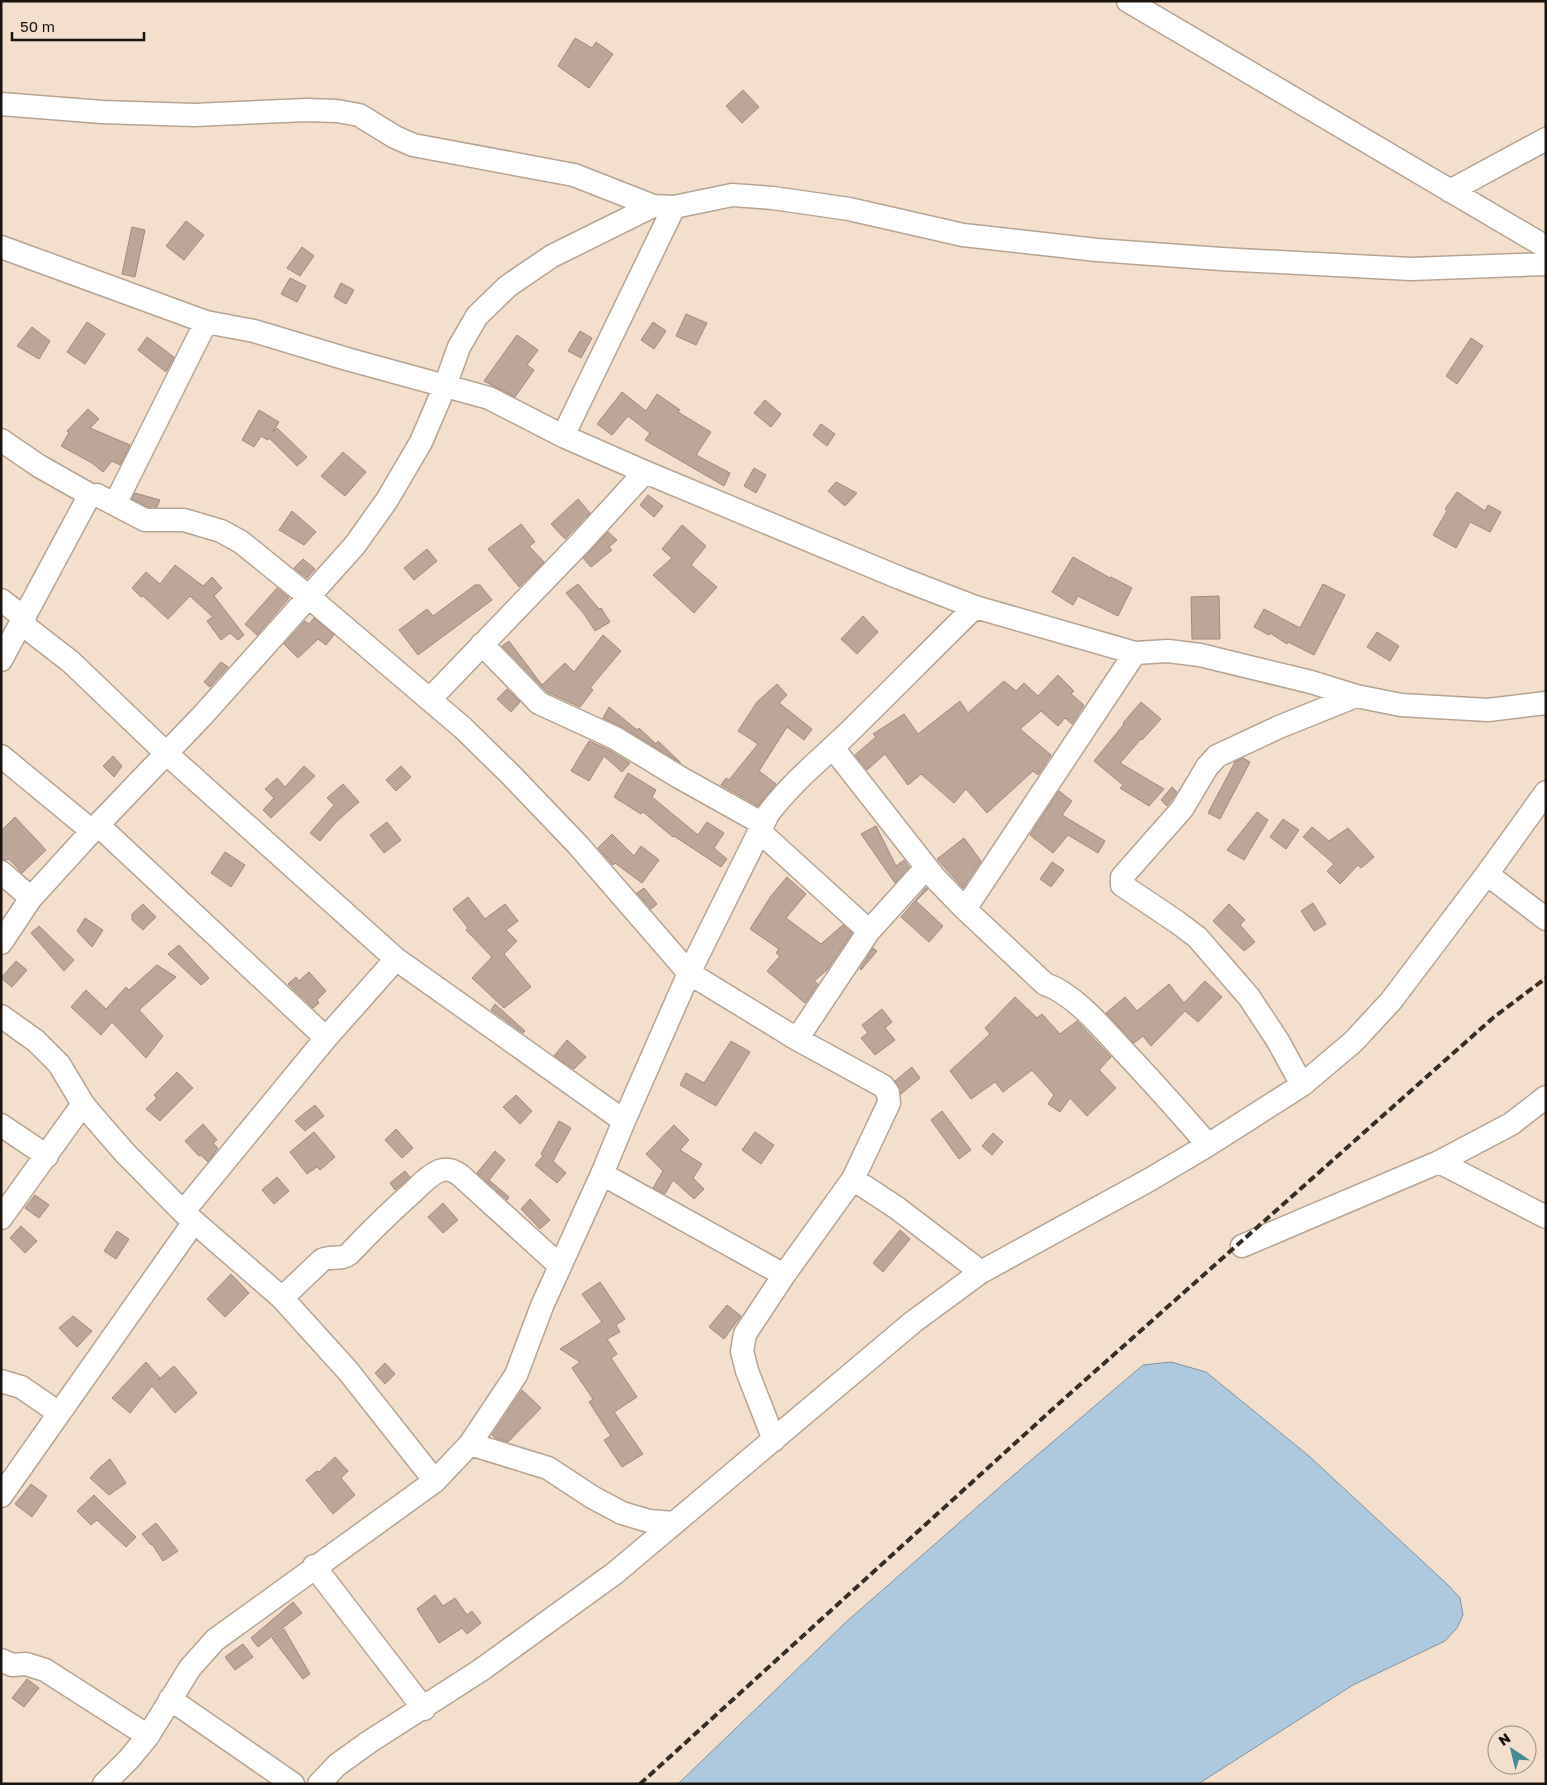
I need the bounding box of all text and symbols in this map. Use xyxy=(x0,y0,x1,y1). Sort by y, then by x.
scale bar xyxy=(12,10,145,42)
text: 50 m xyxy=(20,17,55,35)
north arrow xyxy=(1487,1725,1537,1775)
text: N xyxy=(1495,1729,1513,1749)

